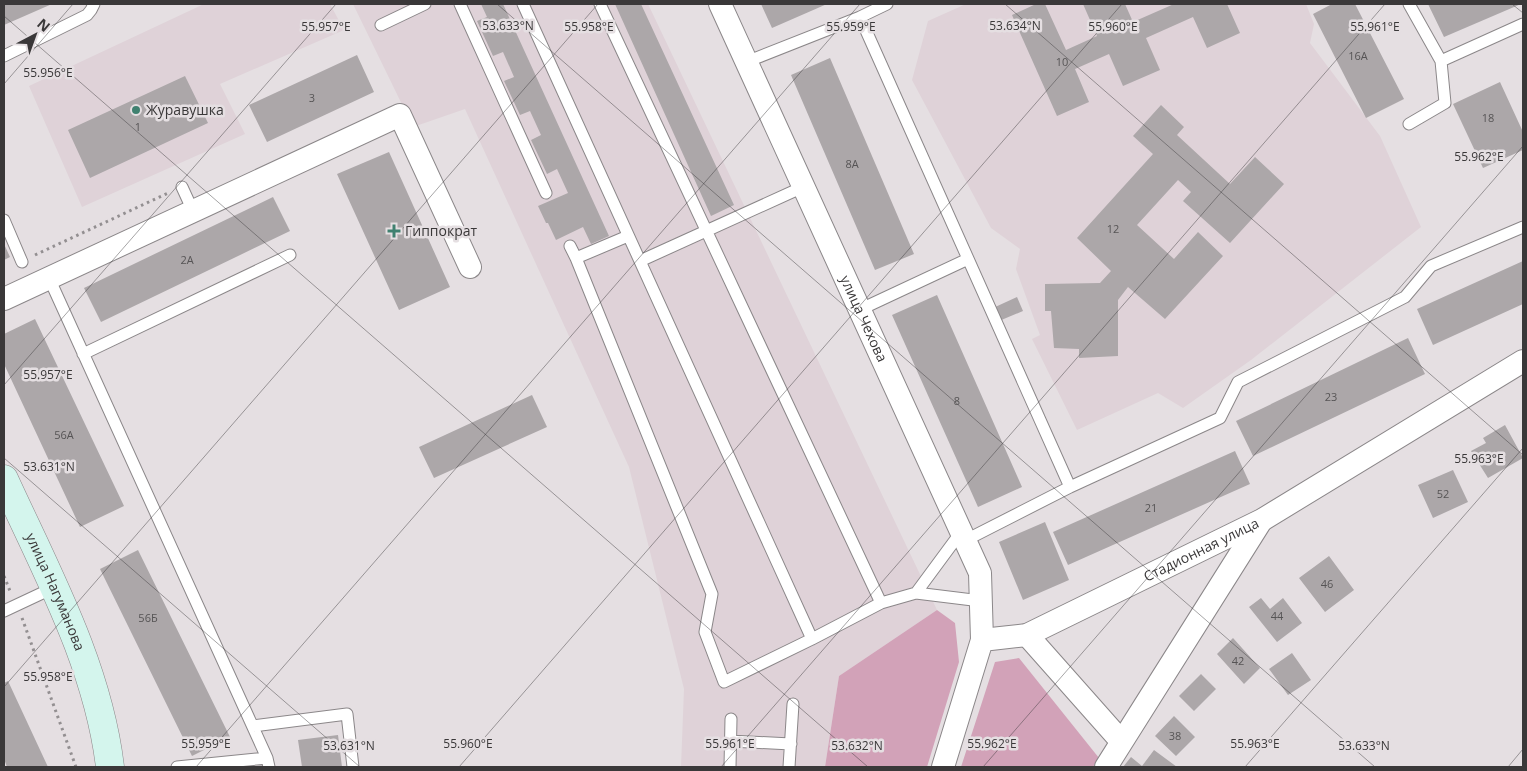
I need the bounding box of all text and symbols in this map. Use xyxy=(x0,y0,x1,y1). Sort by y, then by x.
north arrow xyxy=(10,10,60,60)
text: N xyxy=(33,14,54,36)
text: 53.633°N xyxy=(482,17,534,34)
text: 53.634°N xyxy=(989,17,1041,34)
text: 55.957°E xyxy=(301,18,351,35)
text: 55.958°E xyxy=(564,18,614,35)
text: 55.959°E xyxy=(826,18,876,35)
text: 55.960°E xyxy=(1088,18,1138,35)
text: 55.961°E xyxy=(1350,18,1400,35)
house number: 16А xyxy=(1348,48,1368,63)
house number: 10 xyxy=(1056,54,1068,69)
text: 55.956°E xyxy=(23,64,73,81)
house number: 3 xyxy=(309,90,315,105)
place label: Журавушка xyxy=(146,100,224,119)
marker: Журавушка xyxy=(130,104,142,116)
house number: 18 xyxy=(1482,110,1494,125)
house number: 1 xyxy=(135,119,141,134)
text: 55.962°E xyxy=(1454,148,1504,165)
house number: 8А xyxy=(845,156,859,171)
place label: Гиппократ xyxy=(405,221,478,240)
house number: 12 xyxy=(1107,221,1119,236)
marker: Гиппократ xyxy=(387,224,401,238)
house number: 2А xyxy=(180,252,194,267)
street label: улица Чехова xyxy=(836,272,892,365)
text: 55.957°E xyxy=(23,366,73,383)
house number: 23 xyxy=(1325,389,1337,404)
house number: 8 xyxy=(954,393,960,408)
house number: 56А xyxy=(54,427,74,442)
text: 55.963°E xyxy=(1454,450,1504,467)
text: 53.631°N xyxy=(23,458,75,475)
house number: 52 xyxy=(1437,486,1449,501)
house number: 21 xyxy=(1145,500,1157,515)
street label: Стадионная улица xyxy=(1140,513,1262,586)
street label: улица Нагуманова xyxy=(22,530,90,653)
house number: 46 xyxy=(1321,576,1333,591)
house number: 44 xyxy=(1271,608,1284,623)
house number: 56Б xyxy=(138,610,158,625)
house number: 42 xyxy=(1232,653,1244,668)
text: 55.958°E xyxy=(23,668,73,685)
house number: 38 xyxy=(1169,728,1181,743)
text: 55.959°E xyxy=(181,735,231,752)
text: 55.960°E xyxy=(443,735,493,752)
text: 55.961°E xyxy=(705,735,755,752)
text: 55.962°E xyxy=(967,735,1017,752)
text: 55.963°E xyxy=(1230,735,1280,752)
text: 53.631°N xyxy=(323,737,375,754)
text: 53.632°N xyxy=(831,737,883,754)
text: 53.633°N xyxy=(1338,737,1390,754)

